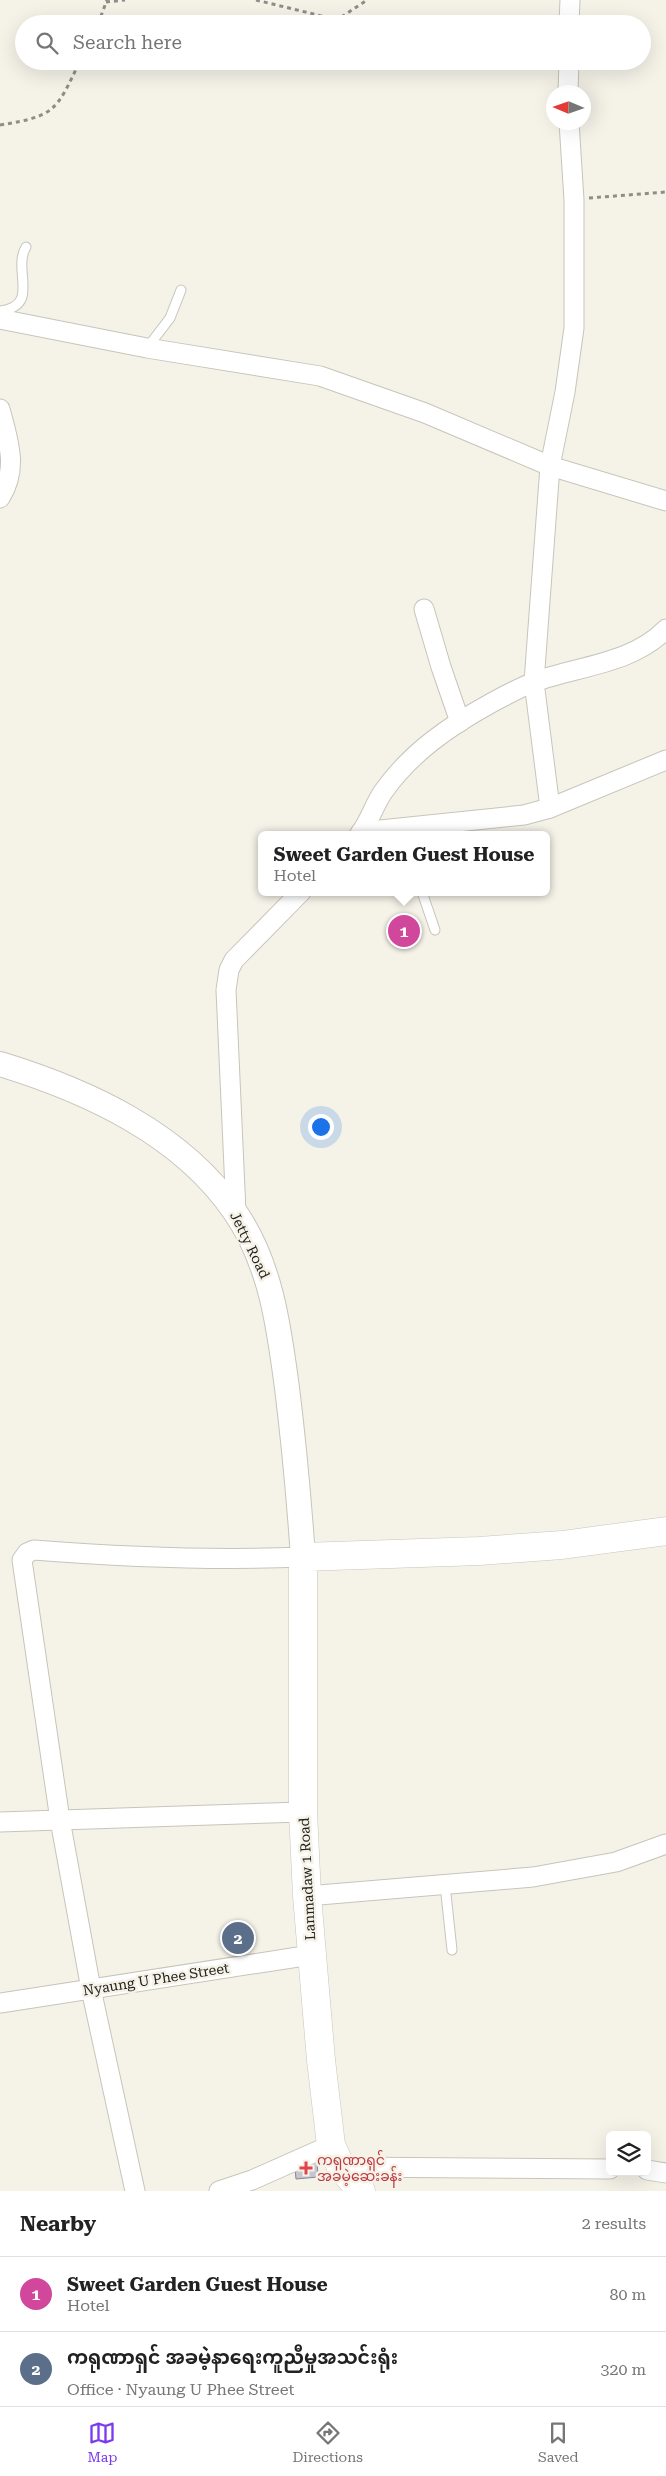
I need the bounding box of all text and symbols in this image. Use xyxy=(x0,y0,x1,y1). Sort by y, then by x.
search box xyxy=(15,15,651,70)
icon: search xyxy=(33,29,61,57)
text: Search here xyxy=(73,31,182,54)
north arrow xyxy=(546,85,591,130)
popup xyxy=(258,831,550,896)
text: Sweet Garden Guest House xyxy=(274,843,534,866)
text: Hotel xyxy=(274,866,316,885)
pin: 1 xyxy=(388,912,420,950)
your location xyxy=(308,1114,334,1140)
street label: Jetty Road xyxy=(227,1209,273,1281)
street label: Lanmadaw 1 Road xyxy=(296,1817,318,1941)
pin: 2 xyxy=(222,1919,254,1957)
street label: Nyaung U Phee Street xyxy=(82,1960,230,1998)
map controls xyxy=(606,2131,651,2176)
button: layers xyxy=(606,2131,651,2176)
place label: ကရုဏာရှင် အခမဲ့ဆေးခန်း xyxy=(317,2150,402,2188)
marker: ကရုဏာရှင် အခမဲ့ဆေးခန်း xyxy=(299,2161,313,2175)
text: Nearby xyxy=(20,2212,96,2236)
text: 2 results xyxy=(582,2214,646,2233)
text: Sweet Garden Guest House xyxy=(67,2273,328,2296)
text: 1 xyxy=(32,2285,40,2304)
text: 80 m xyxy=(609,2285,646,2304)
text: Hotel xyxy=(67,2296,109,2315)
text: ကရုဏာရှင် အခမဲ့နာရေးကူညီမှုအသင်းရုံး xyxy=(67,2346,398,2369)
text: 2 xyxy=(32,2360,40,2379)
text: 320 m xyxy=(600,2360,646,2379)
text: Office · Nyaung U Phee Street xyxy=(67,2380,294,2399)
tab: Map xyxy=(88,2419,117,2465)
tab: Directions xyxy=(292,2419,363,2465)
tab: Saved xyxy=(538,2419,579,2465)

